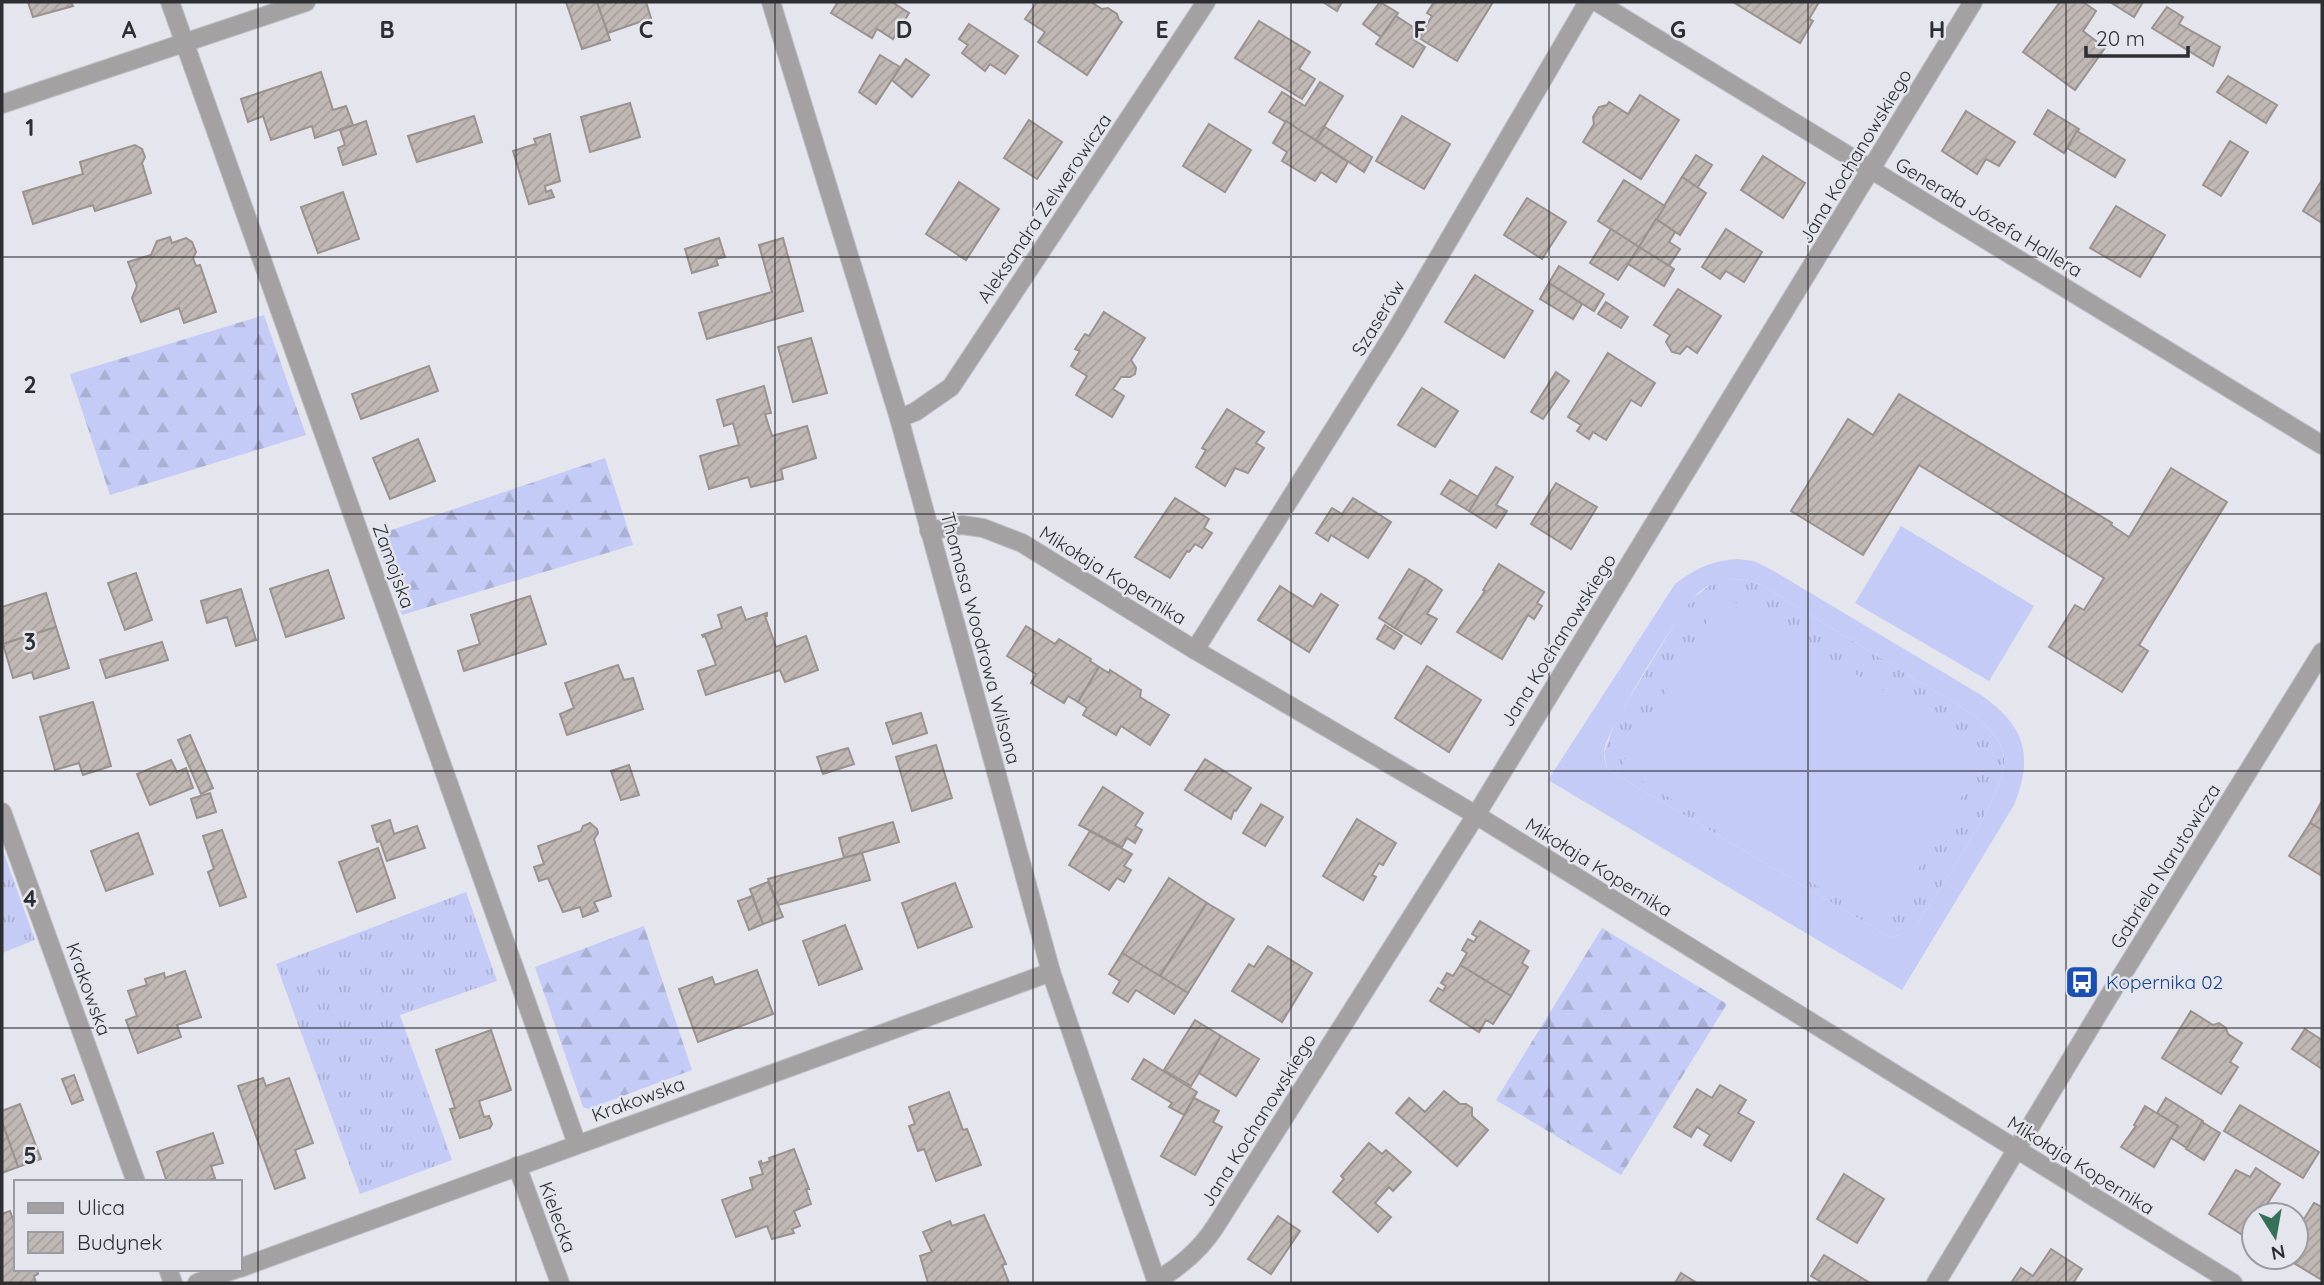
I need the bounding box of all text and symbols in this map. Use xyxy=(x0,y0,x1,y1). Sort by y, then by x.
scale bar xyxy=(2086,14,2188,58)
text: A xyxy=(122,15,137,44)
text: B xyxy=(379,15,395,44)
text: C xyxy=(639,15,653,44)
text: D xyxy=(896,15,912,44)
text: E xyxy=(1155,15,1169,44)
text: F xyxy=(1414,15,1426,44)
text: G xyxy=(1670,15,1686,44)
text: H xyxy=(1929,15,1945,44)
text: 20 m xyxy=(2096,25,2145,51)
street label: Jana Kochanowskiego xyxy=(1793,64,1917,248)
street label: Aleksandra Zelwerowicza xyxy=(972,109,1116,307)
text: 1 xyxy=(26,113,34,142)
street label: Generała Józefa Hallera xyxy=(1891,152,2087,282)
street label: Szaserów xyxy=(1346,276,1410,360)
text: 2 xyxy=(23,370,37,399)
street label: Thomasa Woodrowa Wilsona xyxy=(936,509,1026,767)
street label: Zamojska xyxy=(368,520,420,612)
street label: Mikołaja Kopernika xyxy=(1035,520,1191,630)
street label: Jana Kochanowskiego xyxy=(1495,549,1621,731)
text: 3 xyxy=(24,627,36,656)
street label: Gabriela Narutowicza xyxy=(2105,779,2225,953)
street label: Mikołaja Kopernika xyxy=(1521,812,1677,922)
text: 4 xyxy=(23,884,37,913)
street label: Krakowska xyxy=(61,939,117,1039)
bus stop icon: Kopernika 02 xyxy=(2063,963,2101,1001)
place label: Kopernika 02 xyxy=(2106,970,2223,994)
street label: Jana Kochanowskiego xyxy=(1195,1029,1321,1211)
street label: Krakowska xyxy=(588,1071,688,1127)
street label: Mikołaja Kopernika xyxy=(2003,1110,2159,1220)
text: 5 xyxy=(23,1141,37,1170)
street label: Kielecka xyxy=(534,1178,582,1256)
legend xyxy=(14,1180,242,1271)
text: Ulica xyxy=(77,1194,125,1220)
north arrow xyxy=(2240,1201,2310,1271)
text: Budynek xyxy=(77,1229,163,1255)
text: N xyxy=(2269,1240,2287,1266)

